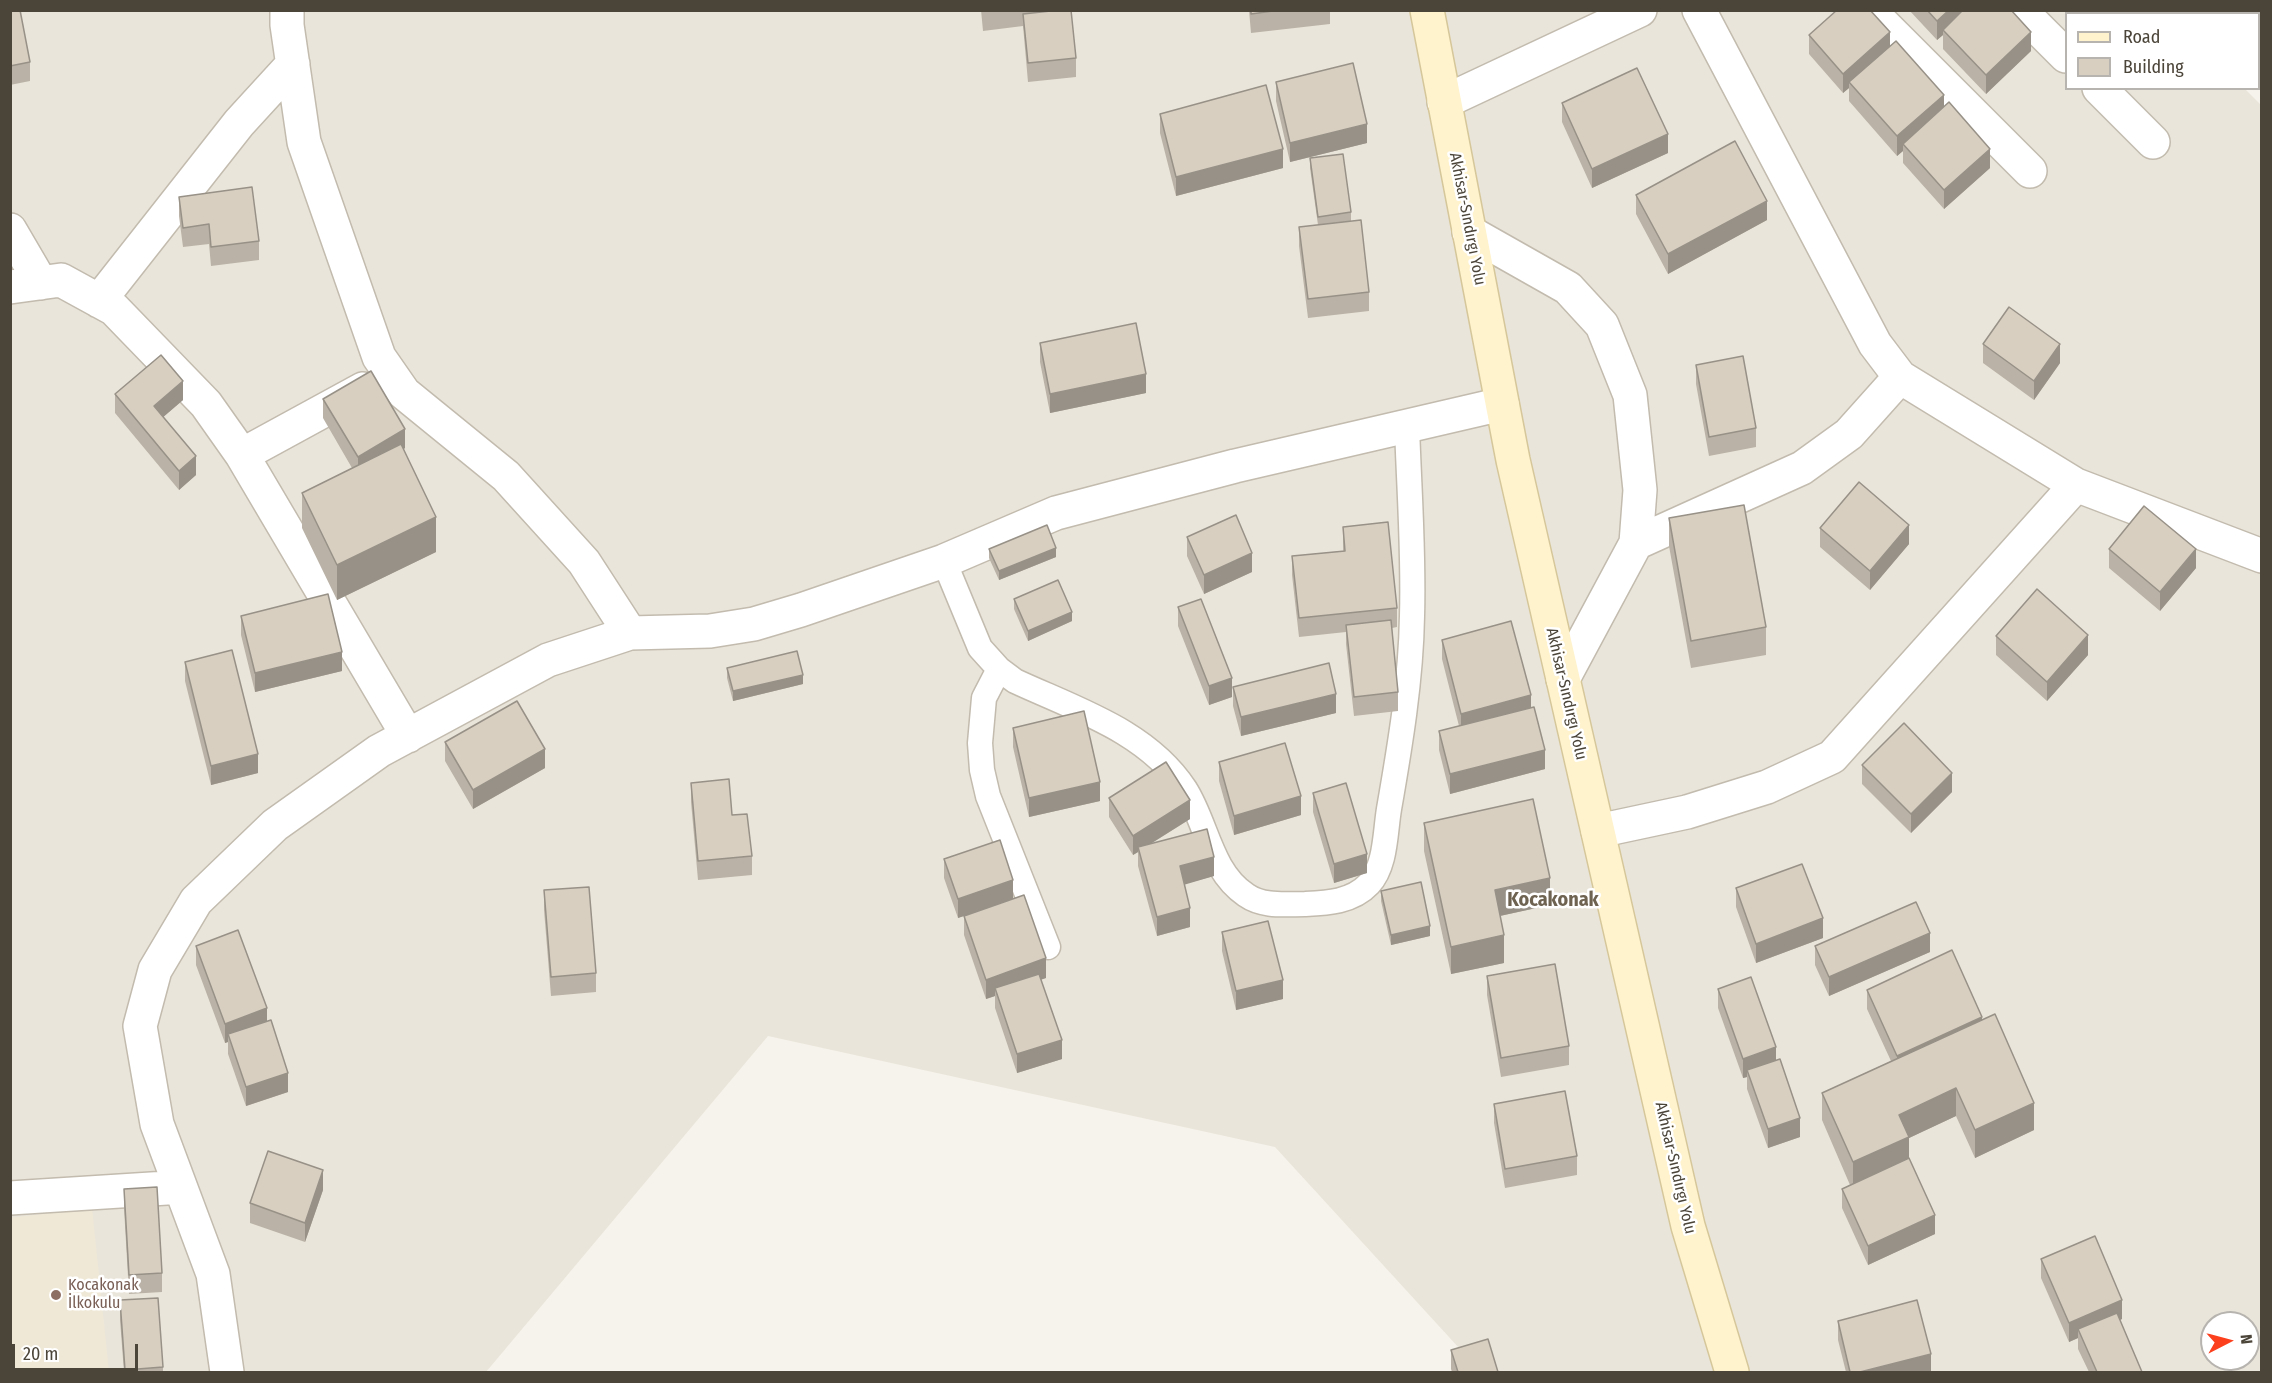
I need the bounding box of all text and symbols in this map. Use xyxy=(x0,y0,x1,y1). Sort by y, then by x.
legend xyxy=(2065,12,2260,90)
text: Road xyxy=(2123,26,2160,48)
text: Building xyxy=(2123,56,2184,78)
street label: Akhisar-Sındırgı Yolu xyxy=(1445,151,1489,287)
street label: Akhisar-Sındırgı Yolu xyxy=(1541,626,1591,762)
district label: Kocakonak xyxy=(1507,888,1599,912)
street label: Akhisar-Sındırgı Yolu xyxy=(1650,1100,1700,1236)
place label: Kocakonak İlkokulu xyxy=(68,1276,139,1314)
marker: Kocakonak İlkokulu xyxy=(49,1288,63,1302)
north arrow xyxy=(2200,1311,2260,1371)
scale bar xyxy=(15,1332,141,1370)
text: N xyxy=(2236,1334,2256,1345)
text: 20 m xyxy=(23,1343,58,1365)

